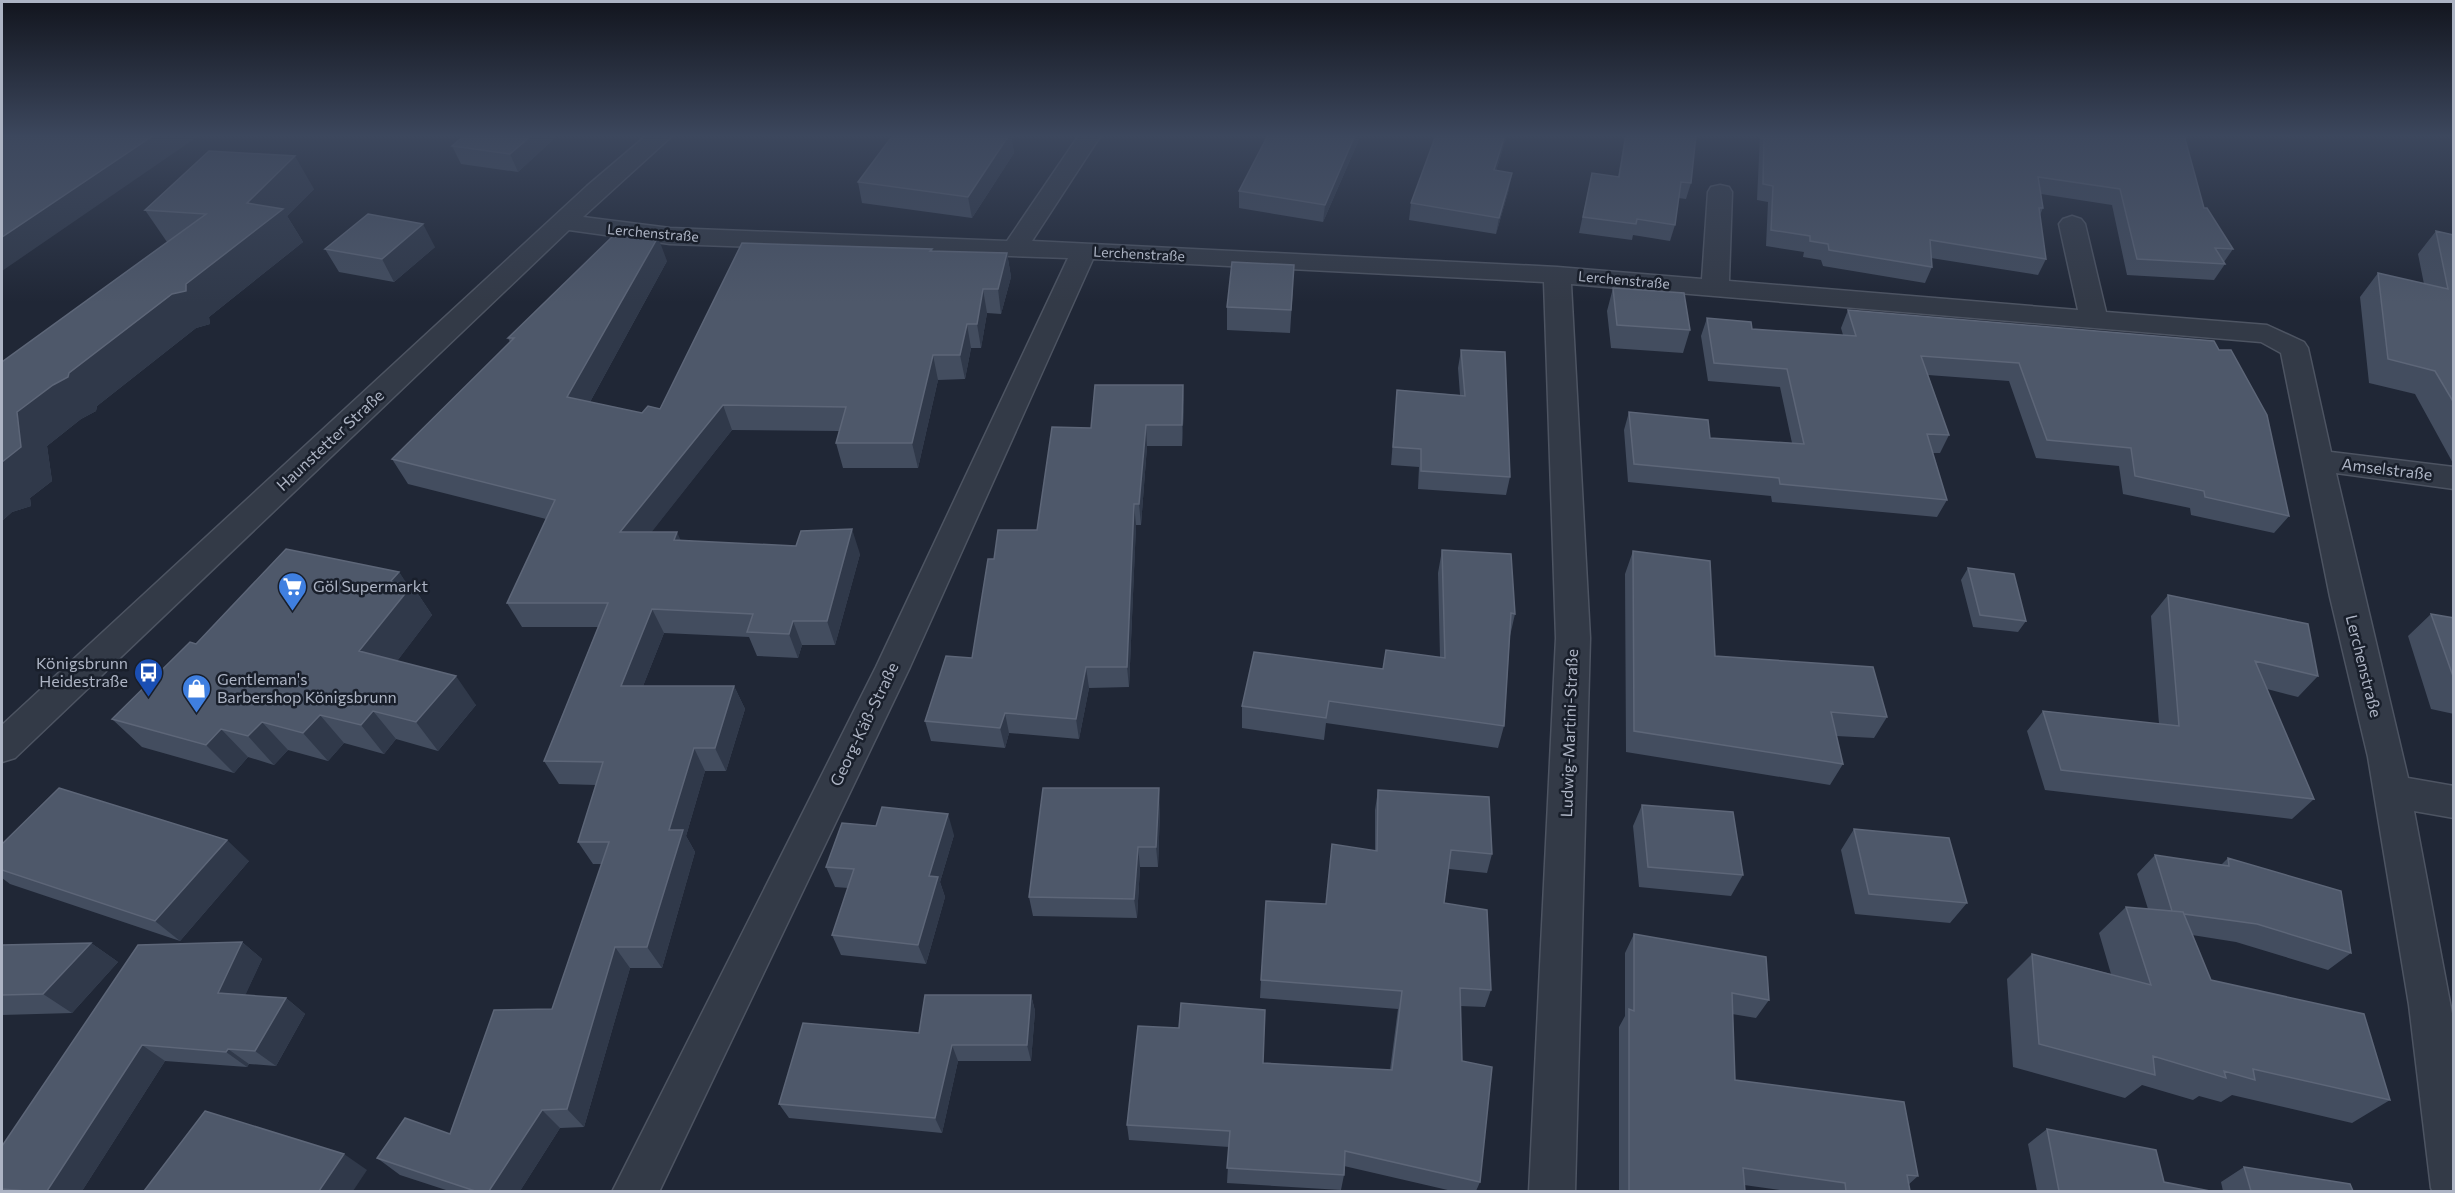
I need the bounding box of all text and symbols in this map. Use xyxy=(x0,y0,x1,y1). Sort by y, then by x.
street label: Lerchenstraße xyxy=(607,220,700,245)
street label: Lerchenstraße xyxy=(1093,243,1185,264)
street label: Lerchenstraße xyxy=(1578,267,1671,292)
street label: Haunstetter Straße xyxy=(272,385,387,494)
street label: Amselstraße xyxy=(2341,454,2434,483)
supermarket icon: Göl Supermarkt xyxy=(276,570,308,612)
place label: Göl Supermarkt xyxy=(313,576,428,595)
street label: Lerchenstraße xyxy=(2343,613,2386,719)
street label: Ludwig-Martini-Straße xyxy=(1556,648,1581,817)
place label: Königsbrunn Heidestraße xyxy=(36,653,128,690)
bus stop icon: Königsbrunn Heidestraße xyxy=(133,656,165,698)
street label: Georg-Käß-Straße xyxy=(825,659,902,789)
place label: Gentleman's Barbershop Königsbrunn xyxy=(217,669,397,706)
shop icon: Gentleman's Barbershop Königsbrunn xyxy=(180,672,212,714)

